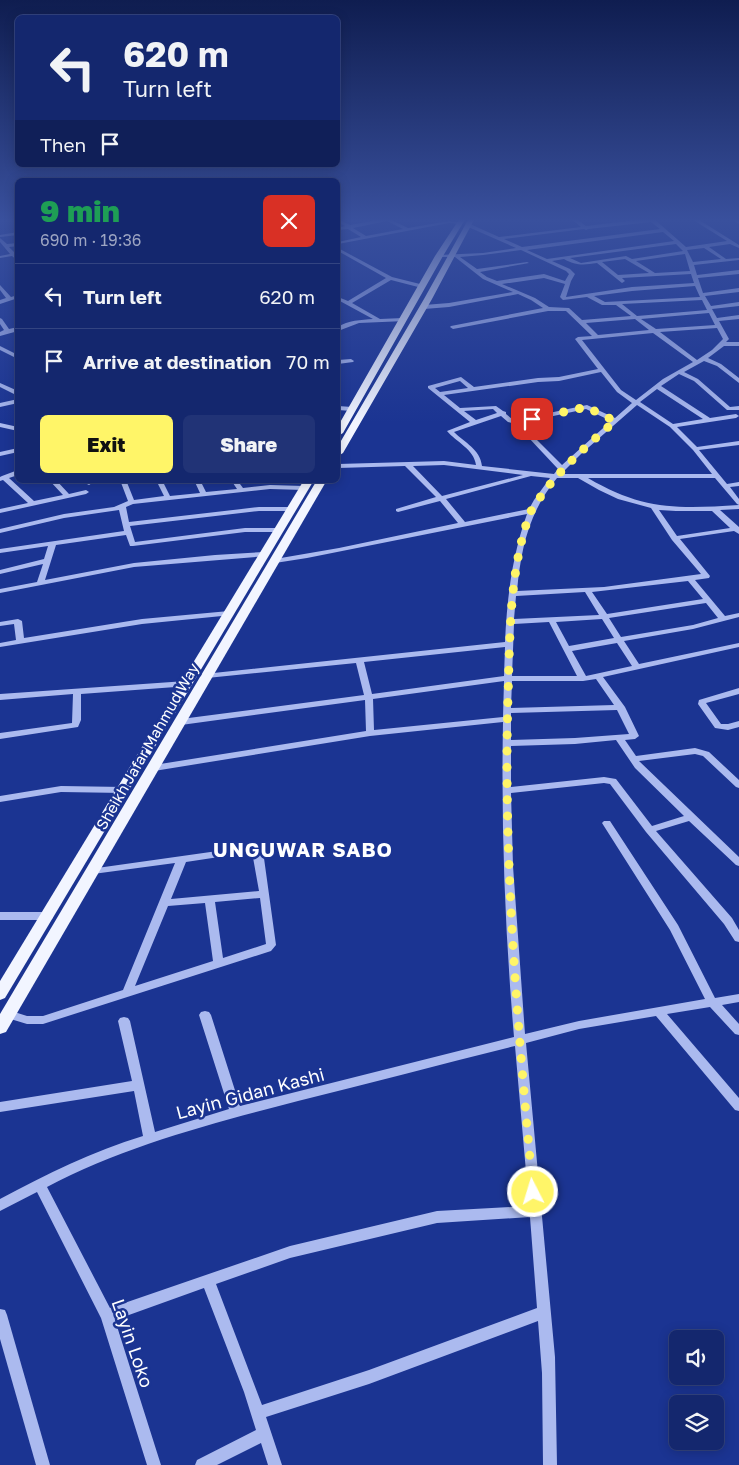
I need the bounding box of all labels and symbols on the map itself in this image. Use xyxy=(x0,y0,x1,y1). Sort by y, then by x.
pin xyxy=(511,398,553,440)
street label: Sheikh Jafar Mahmud Way xyxy=(92,659,202,832)
district label: UNGUWAR SABO xyxy=(213,837,393,861)
street label: Layin Gidan Kashi xyxy=(173,1063,327,1123)
position arrow xyxy=(506,1165,558,1217)
street label: Layin Loko xyxy=(108,1296,158,1390)

